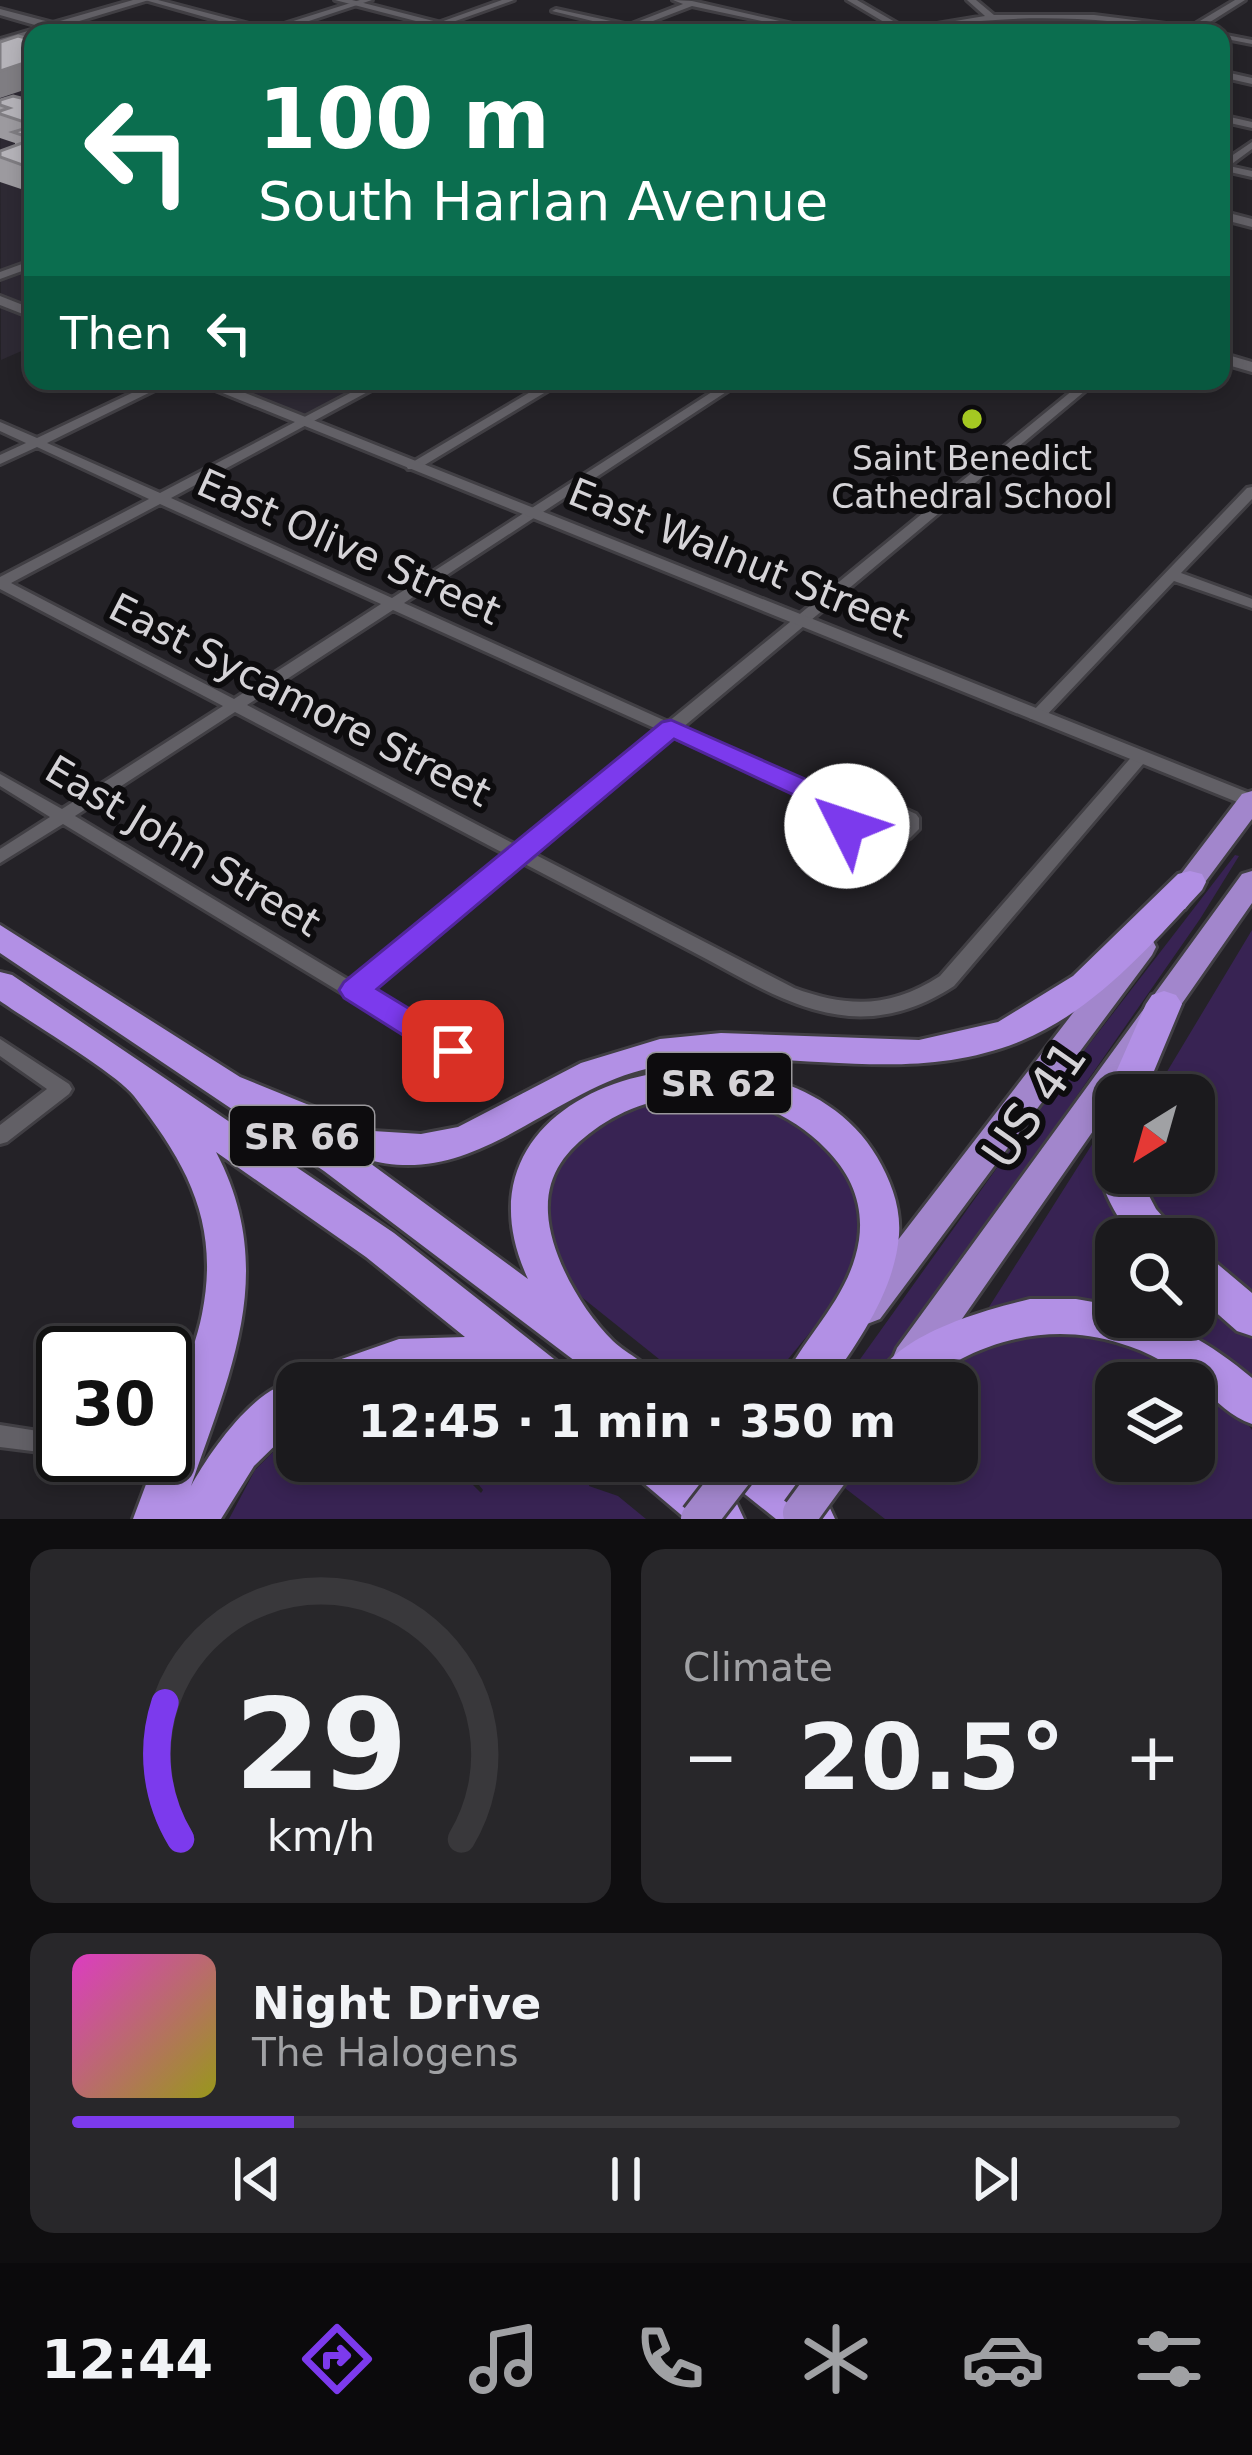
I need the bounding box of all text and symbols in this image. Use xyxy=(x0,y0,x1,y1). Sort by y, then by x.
text: 100 m xyxy=(258,70,550,168)
icon: left xyxy=(60,72,216,228)
text: South Harlan Avenue xyxy=(258,170,828,233)
icon: left xyxy=(196,300,262,366)
text: Then xyxy=(60,307,172,360)
marker: Saint Benedict Cathedral School xyxy=(959,406,985,432)
place label: Saint Benedict Cathedral School xyxy=(831,439,1113,516)
street label: East Olive Street xyxy=(191,460,507,634)
street label: East Walnut Street xyxy=(562,469,916,647)
street label: East Sycamore Street xyxy=(102,584,498,816)
street label: East John Street xyxy=(38,746,328,946)
position arrow xyxy=(784,763,910,889)
pin xyxy=(402,1000,504,1102)
icon: arrive xyxy=(420,1018,486,1084)
street label: US 41 xyxy=(970,1030,1098,1178)
road number: SR 62 xyxy=(647,1053,791,1113)
north arrow xyxy=(1095,1074,1215,1194)
map controls xyxy=(1095,1074,1215,1482)
road number: SR 66 xyxy=(230,1106,374,1166)
button: search xyxy=(1095,1218,1215,1338)
speed limit sign: 30 xyxy=(36,1326,192,1482)
button: layers xyxy=(1095,1362,1215,1482)
text: 12:45 · 1 min · 350 m xyxy=(358,1395,896,1448)
text: Climate xyxy=(683,1645,833,1690)
text: 29 xyxy=(234,1672,407,1817)
text: 20.5° xyxy=(798,1705,1065,1810)
text: − xyxy=(683,1719,738,1796)
text: + xyxy=(1125,1719,1180,1796)
text: km/h xyxy=(266,1811,375,1861)
text: Night Drive xyxy=(252,1977,541,2030)
text: The Halogens xyxy=(252,2030,519,2075)
icon: previous xyxy=(224,2146,290,2212)
icon: pause xyxy=(593,2146,659,2212)
icon: next xyxy=(962,2146,1028,2212)
icon: directions xyxy=(295,2317,379,2401)
icon: music xyxy=(462,2317,546,2401)
icon: phone xyxy=(628,2317,712,2401)
icon: climate xyxy=(794,2317,878,2401)
icon: car xyxy=(961,2317,1045,2401)
icon: filters xyxy=(1127,2317,1211,2401)
text: 12:44 xyxy=(41,2328,213,2391)

